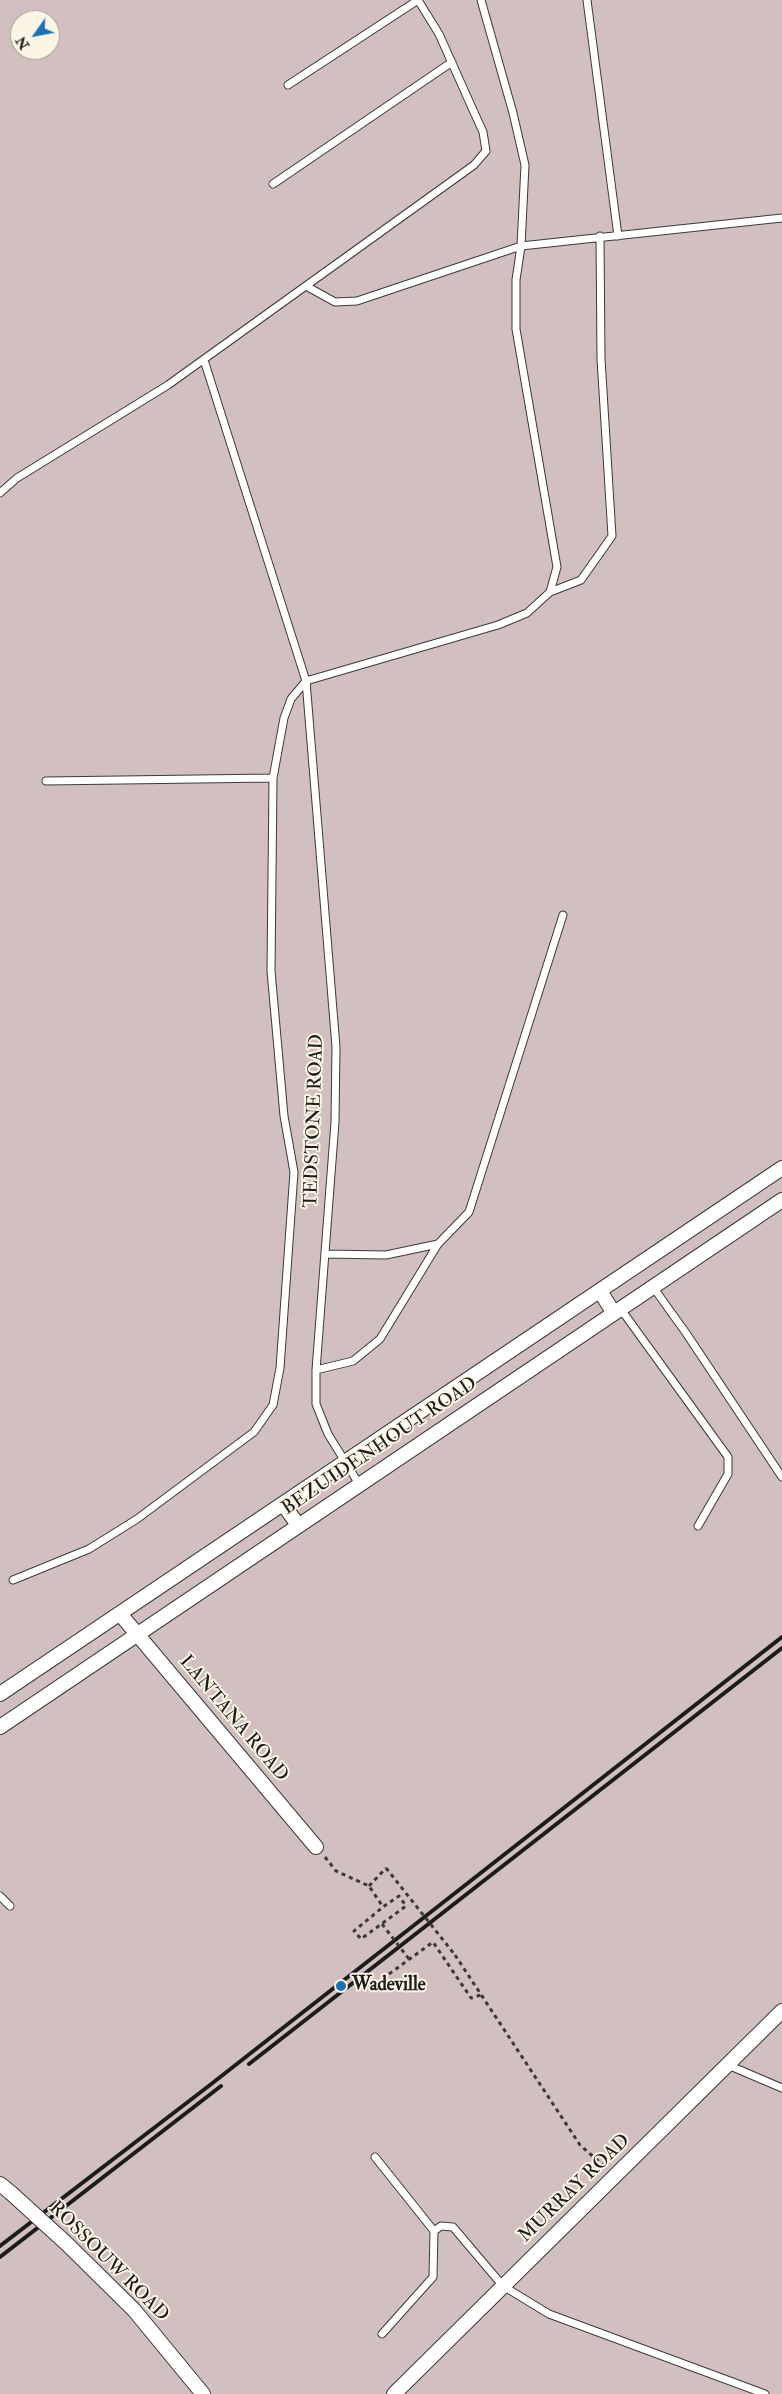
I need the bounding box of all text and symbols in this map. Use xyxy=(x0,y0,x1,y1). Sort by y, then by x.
north arrow xyxy=(10,10,60,60)
text: N xyxy=(12,33,33,53)
street label: TEDSTONE ROAD xyxy=(301,1034,329,1208)
street label: BEZUIDENHOUT ROAD xyxy=(278,1373,482,1521)
street label: LANTANA ROAD xyxy=(174,1651,292,1787)
place label: Wadeville xyxy=(352,1975,426,1997)
marker: Wadeville xyxy=(334,1979,348,1993)
street label: MURRAY ROAD xyxy=(515,2130,635,2248)
street label: ROSSOUW ROAD xyxy=(43,2197,173,2327)

